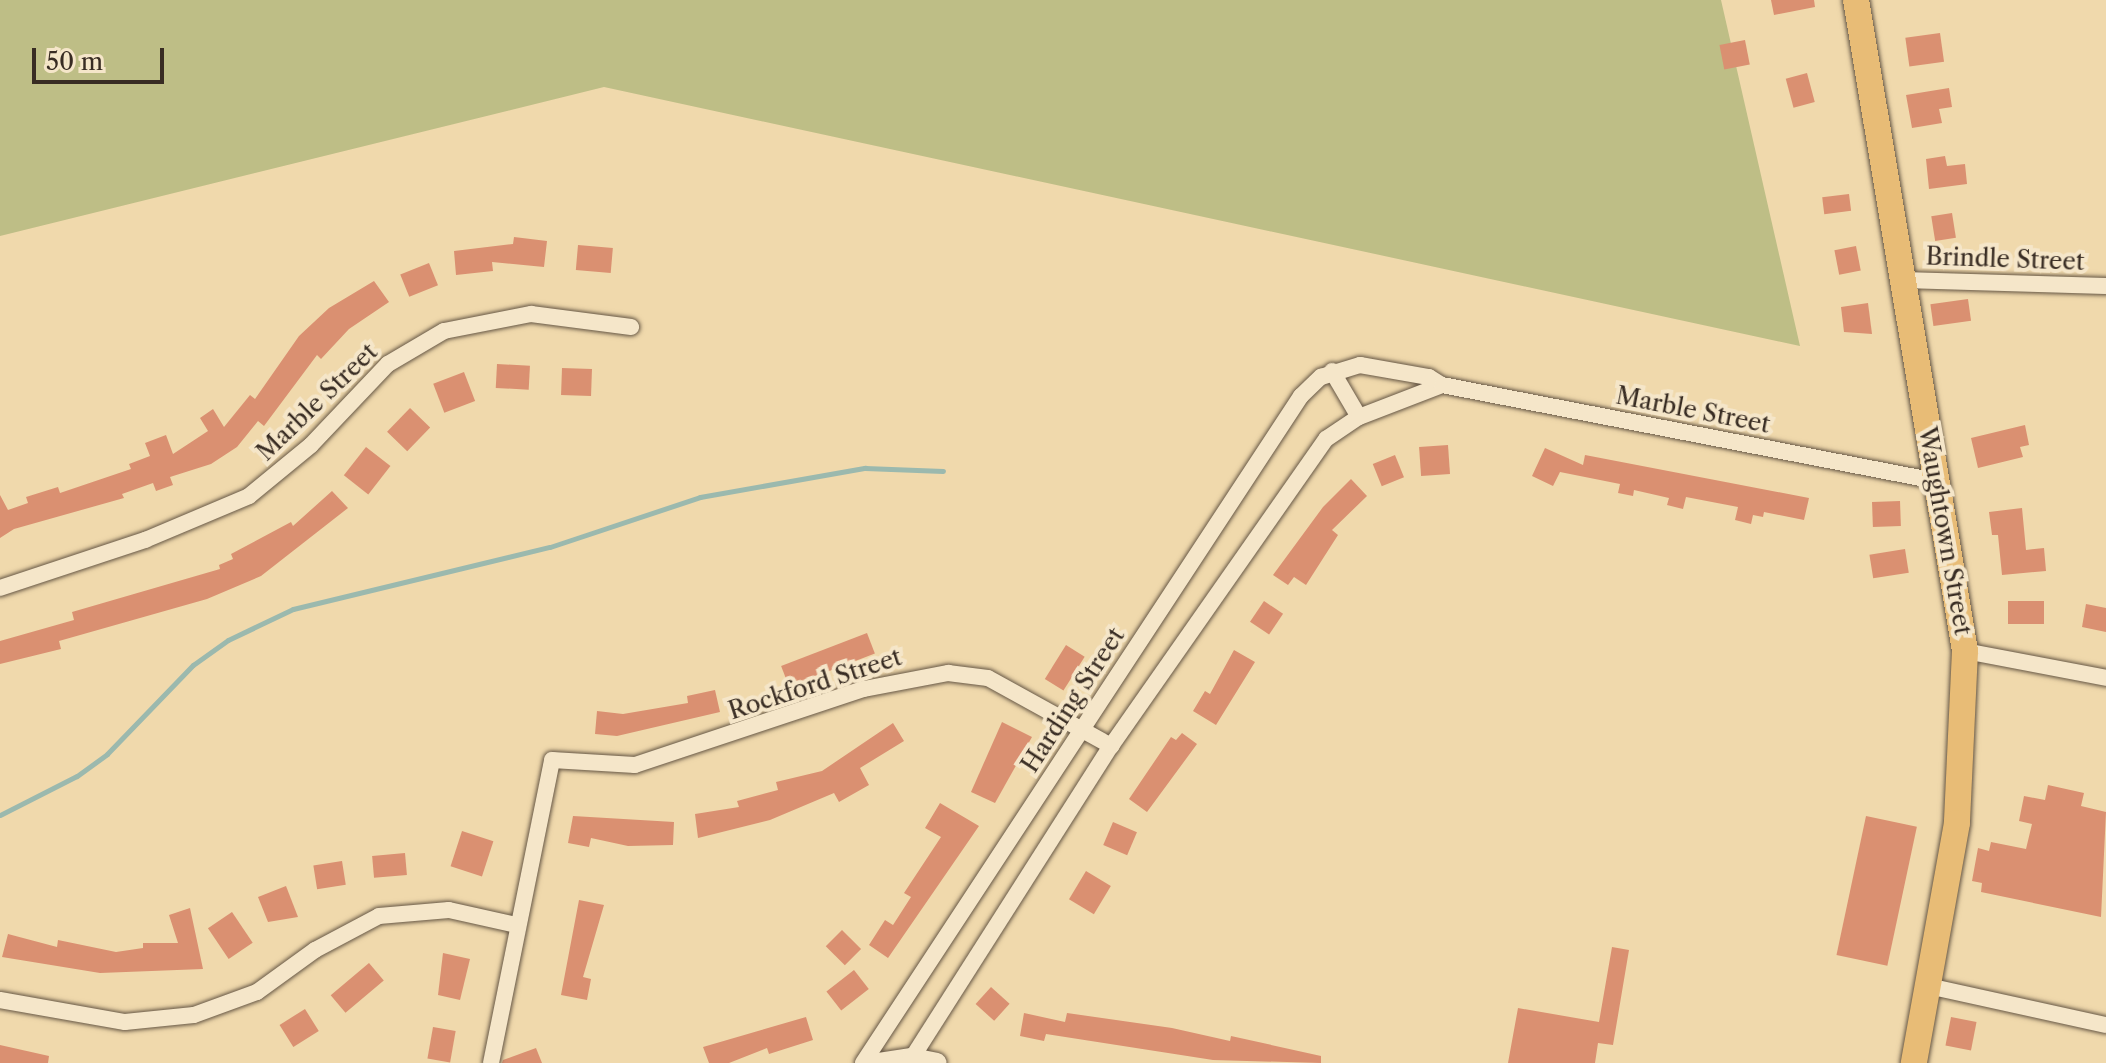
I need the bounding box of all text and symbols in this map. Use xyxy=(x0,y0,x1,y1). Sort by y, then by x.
scale bar xyxy=(36,32,168,82)
text: 50 m xyxy=(46,47,103,76)
street label: Brindle Street xyxy=(1925,242,2085,276)
street label: Marble Street xyxy=(251,337,383,467)
street label: Marble Street xyxy=(1614,381,1772,439)
street label: Waughtown Street xyxy=(1912,425,1978,637)
street label: Harding Street xyxy=(1015,622,1131,778)
street label: Rockford Street xyxy=(725,642,905,726)

